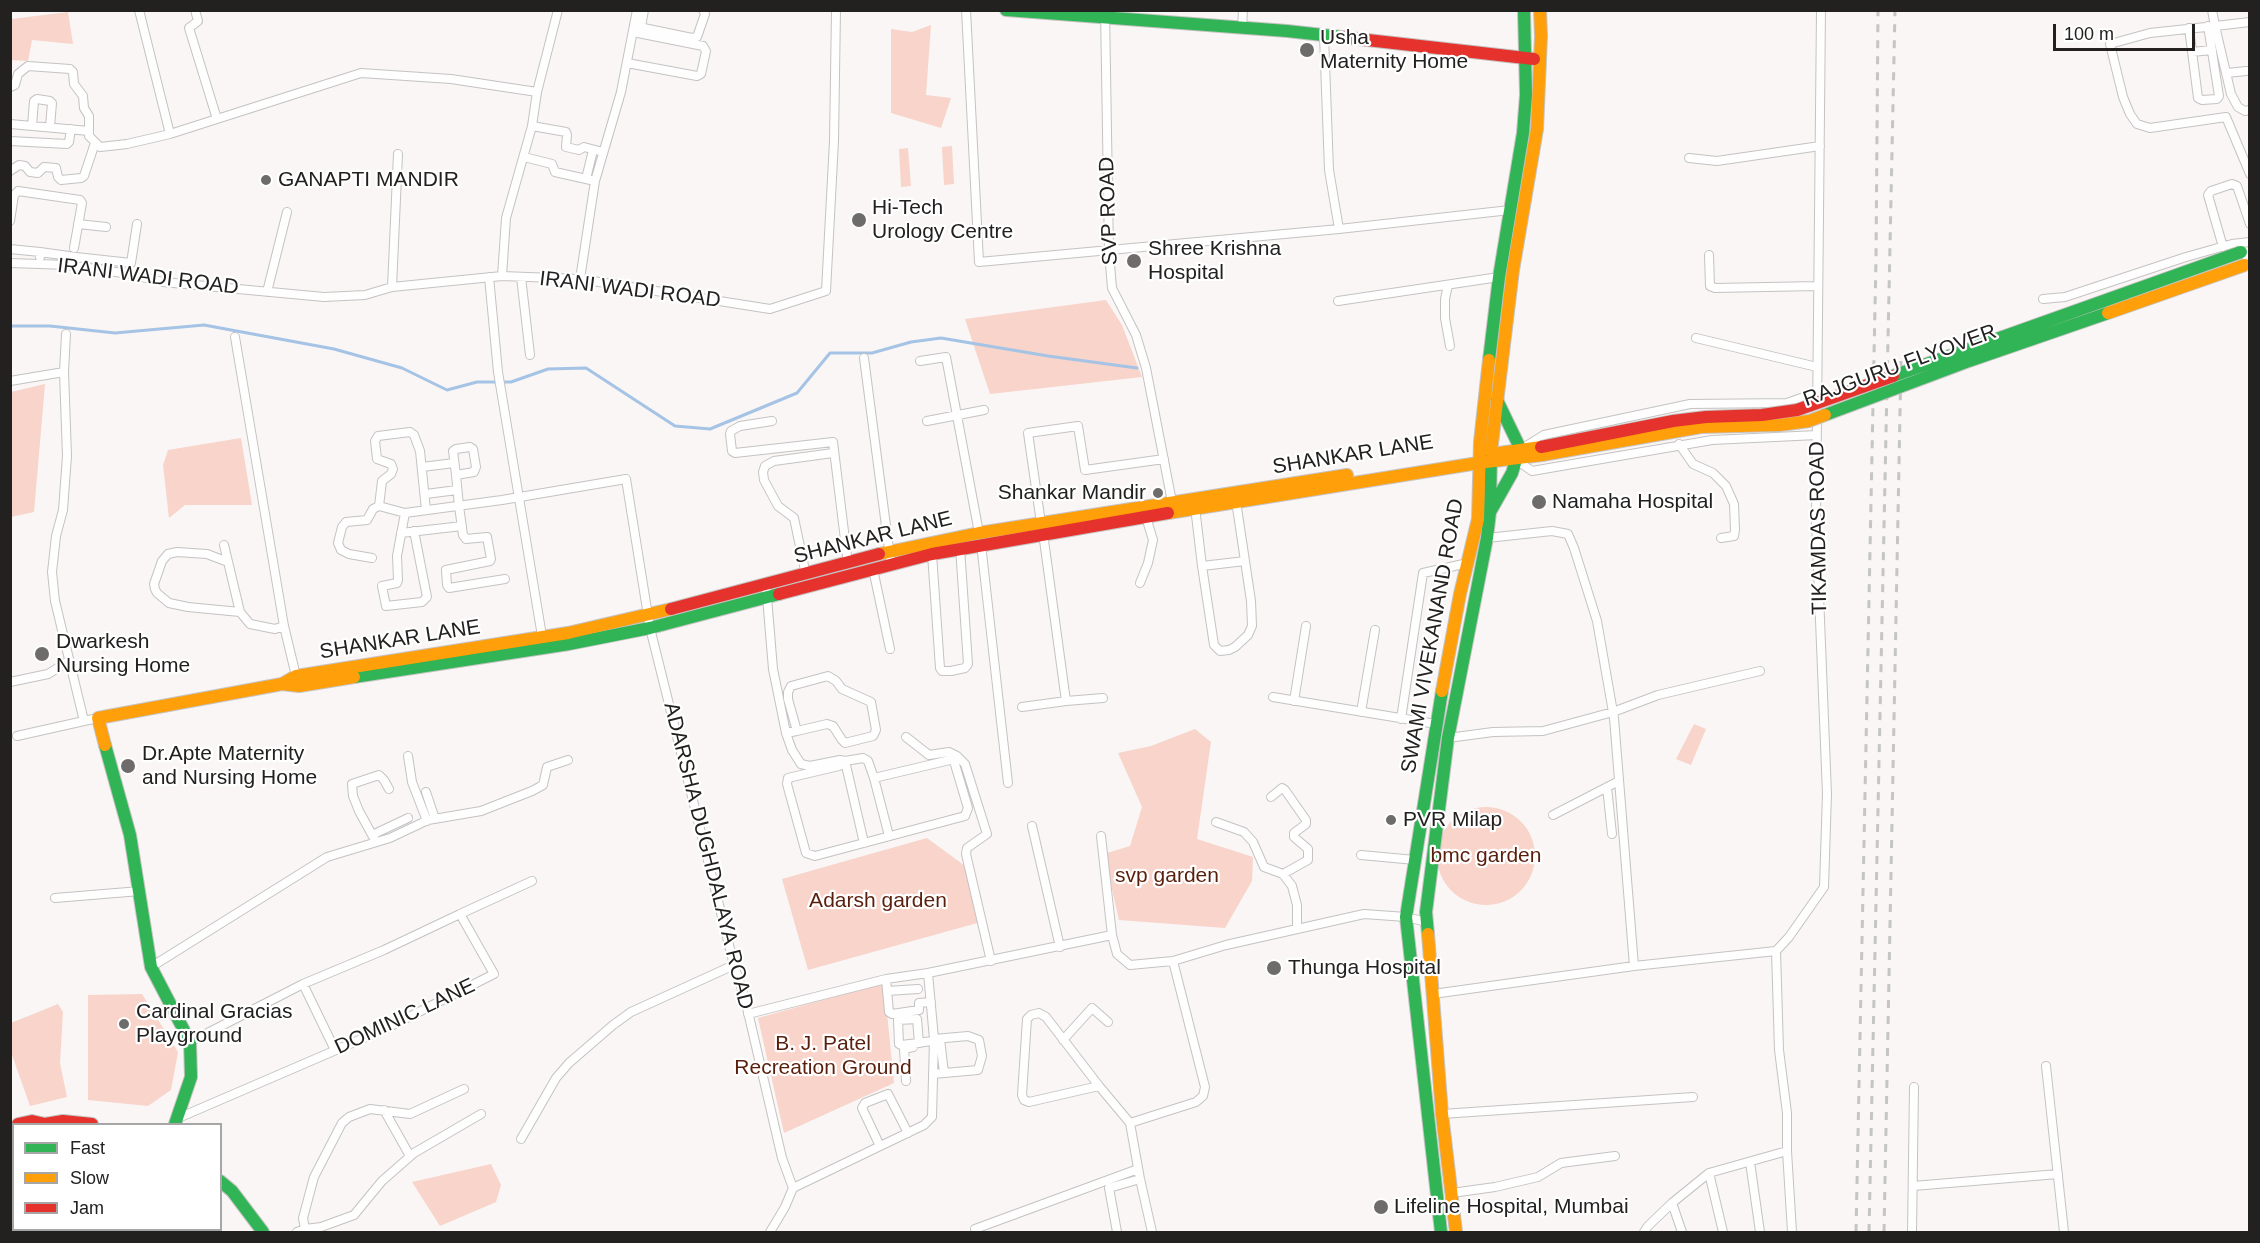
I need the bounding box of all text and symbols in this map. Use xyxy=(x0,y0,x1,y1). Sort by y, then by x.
scale bar xyxy=(2056,12,2198,50)
text: 100 m xyxy=(2064,24,2114,44)
place label: Usha Maternity Home xyxy=(1320,25,1468,75)
marker: Usha Maternity Home xyxy=(1298,41,1316,59)
street label: SVP ROAD xyxy=(1095,156,1123,266)
place label: GANAPTI MANDIR xyxy=(278,167,459,193)
marker: GANAPTI MANDIR xyxy=(259,173,273,187)
place label: Hi-Tech Urology Centre xyxy=(872,195,1013,245)
marker: Hi-Tech Urology Centre xyxy=(850,211,868,229)
place label: Shree Krishna Hospital xyxy=(1148,236,1281,286)
marker: Shree Krishna Hospital xyxy=(1125,252,1143,270)
street label: IRANI WADI ROAD xyxy=(56,253,240,301)
street label: IRANI WADI ROAD xyxy=(538,266,722,314)
street label: RAJGURU FLYOVER xyxy=(1800,319,2000,413)
street label: SHANKAR LANE xyxy=(1271,430,1435,480)
street label: TIKAMDAS ROAD xyxy=(1805,441,1833,615)
place label: Shankar Mandir xyxy=(998,480,1146,506)
marker: Shankar Mandir xyxy=(1151,486,1165,500)
place label: Namaha Hospital xyxy=(1552,489,1713,515)
marker: Namaha Hospital xyxy=(1530,493,1548,511)
street label: SWAMI VIVEKANAND ROAD xyxy=(1396,497,1470,775)
street label: SHANKAR LANE xyxy=(791,506,955,570)
street label: SHANKAR LANE xyxy=(318,615,482,665)
place label: Dwarkesh Nursing Home xyxy=(56,629,190,679)
marker: Dwarkesh Nursing Home xyxy=(33,645,51,663)
street label: ADARSHA DUGHDALAYA ROAD xyxy=(658,700,758,1012)
place label: Dr.Apte Maternity and Nursing Home xyxy=(142,741,317,791)
marker: Dr.Apte Maternity and Nursing Home xyxy=(119,757,137,775)
place label: PVR Milap xyxy=(1403,807,1502,833)
marker: PVR Milap xyxy=(1384,813,1398,827)
park label: bmc garden xyxy=(1431,843,1541,869)
park label: svp garden xyxy=(1115,863,1219,889)
park label: Adarsh garden xyxy=(809,888,947,914)
place label: Thunga Hospital xyxy=(1288,955,1441,981)
marker: Thunga Hospital xyxy=(1265,959,1283,977)
street label: DOMINIC LANE xyxy=(331,974,479,1060)
place label: Cardinal Gracias Playground xyxy=(136,999,292,1049)
marker: Cardinal Gracias Playground xyxy=(117,1017,131,1031)
park label: B. J. Patel Recreation Ground xyxy=(734,1031,912,1081)
legend xyxy=(12,1123,222,1231)
text: Fast xyxy=(70,1138,105,1158)
text: Slow xyxy=(70,1168,109,1188)
place label: Lifeline Hospital, Mumbai xyxy=(1394,1194,1629,1220)
text: Jam xyxy=(70,1198,104,1218)
marker: Lifeline Hospital, Mumbai xyxy=(1372,1198,1390,1216)

